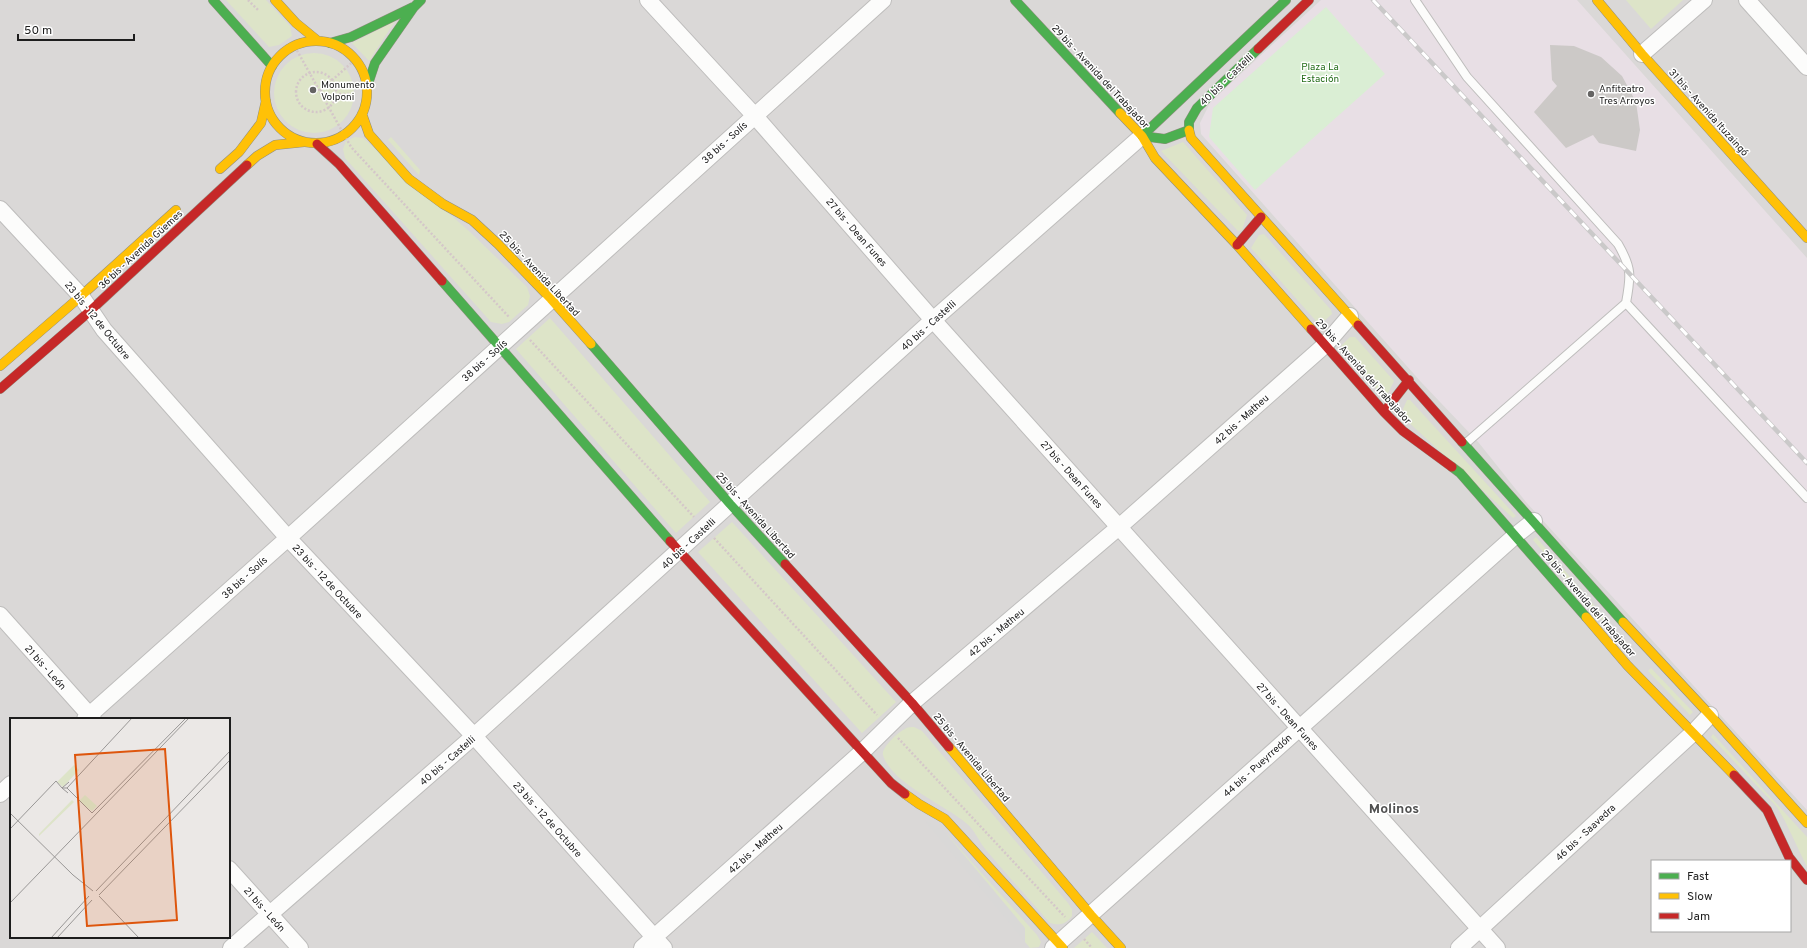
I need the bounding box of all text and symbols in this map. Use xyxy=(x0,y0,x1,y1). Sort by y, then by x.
scale bar xyxy=(18,16,134,42)
street label: 29 bis - Avenida del Trabajador xyxy=(1048,22,1152,132)
text: 50 m xyxy=(24,23,52,39)
street label: 40 bis - Castelli xyxy=(1197,51,1257,109)
park label: Plaza La Estación xyxy=(1301,61,1339,86)
street label: 31 bis - Avenida Ituzaingó xyxy=(1665,67,1751,160)
place label: Monumento Volponi xyxy=(321,79,375,104)
place label: Anfiteatro Tres Arroyos xyxy=(1599,83,1655,108)
marker: Monumento Volponi xyxy=(308,85,318,95)
marker: Anfiteatro Tres Arroyos xyxy=(1586,89,1596,99)
street label: 38 bis - Solís xyxy=(699,119,751,167)
street label: 27 bis - Dean Funes xyxy=(822,196,889,270)
street label: 36 bis - Avenida Güemes xyxy=(96,208,186,292)
street label: 25 bis - Avenida Libertad xyxy=(496,229,582,319)
street label: 23 bis - 12 de Octubre xyxy=(61,279,133,363)
street label: 40 bis - Castelli xyxy=(899,298,959,354)
street label: 29 bis - Avenida del Trabajador xyxy=(1312,317,1414,428)
street label: 38 bis - Solís xyxy=(459,337,511,385)
street label: 42 bis - Matheu xyxy=(1212,392,1272,448)
street label: 27 bis - Dean Funes xyxy=(1037,438,1105,512)
street label: 25 bis - Avenida Libertad xyxy=(713,470,797,562)
street label: 40 bis - Castelli xyxy=(659,516,719,573)
street label: 23 bis - 12 de Octubre xyxy=(289,542,365,622)
street label: 29 bis - Avenida del Trabajador xyxy=(1538,548,1638,660)
street label: 38 bis - Solís xyxy=(219,554,271,602)
street label: 42 bis - Matheu xyxy=(966,606,1028,660)
street label: 21 bis - León xyxy=(21,643,68,693)
street label: 27 bis - Dean Funes xyxy=(1253,680,1321,754)
street label: 25 bis - Avenida Libertad xyxy=(930,711,1012,805)
inset map xyxy=(10,718,230,938)
street label: 44 bis - Pueyrredón xyxy=(1221,732,1295,801)
street label: 40 bis - Castelli xyxy=(417,733,479,789)
street label: 23 bis - 12 de Octubre xyxy=(509,779,584,861)
district label: Molinos xyxy=(1369,801,1419,818)
street label: 46 bis - Saavedra xyxy=(1553,802,1619,864)
street label: 42 bis - Matheu xyxy=(726,821,786,877)
legend xyxy=(1651,860,1791,932)
text: Fast xyxy=(1687,869,1709,885)
street label: 21 bis - León xyxy=(240,885,287,935)
text: Slow xyxy=(1687,889,1713,905)
text: Jam xyxy=(1687,909,1710,925)

